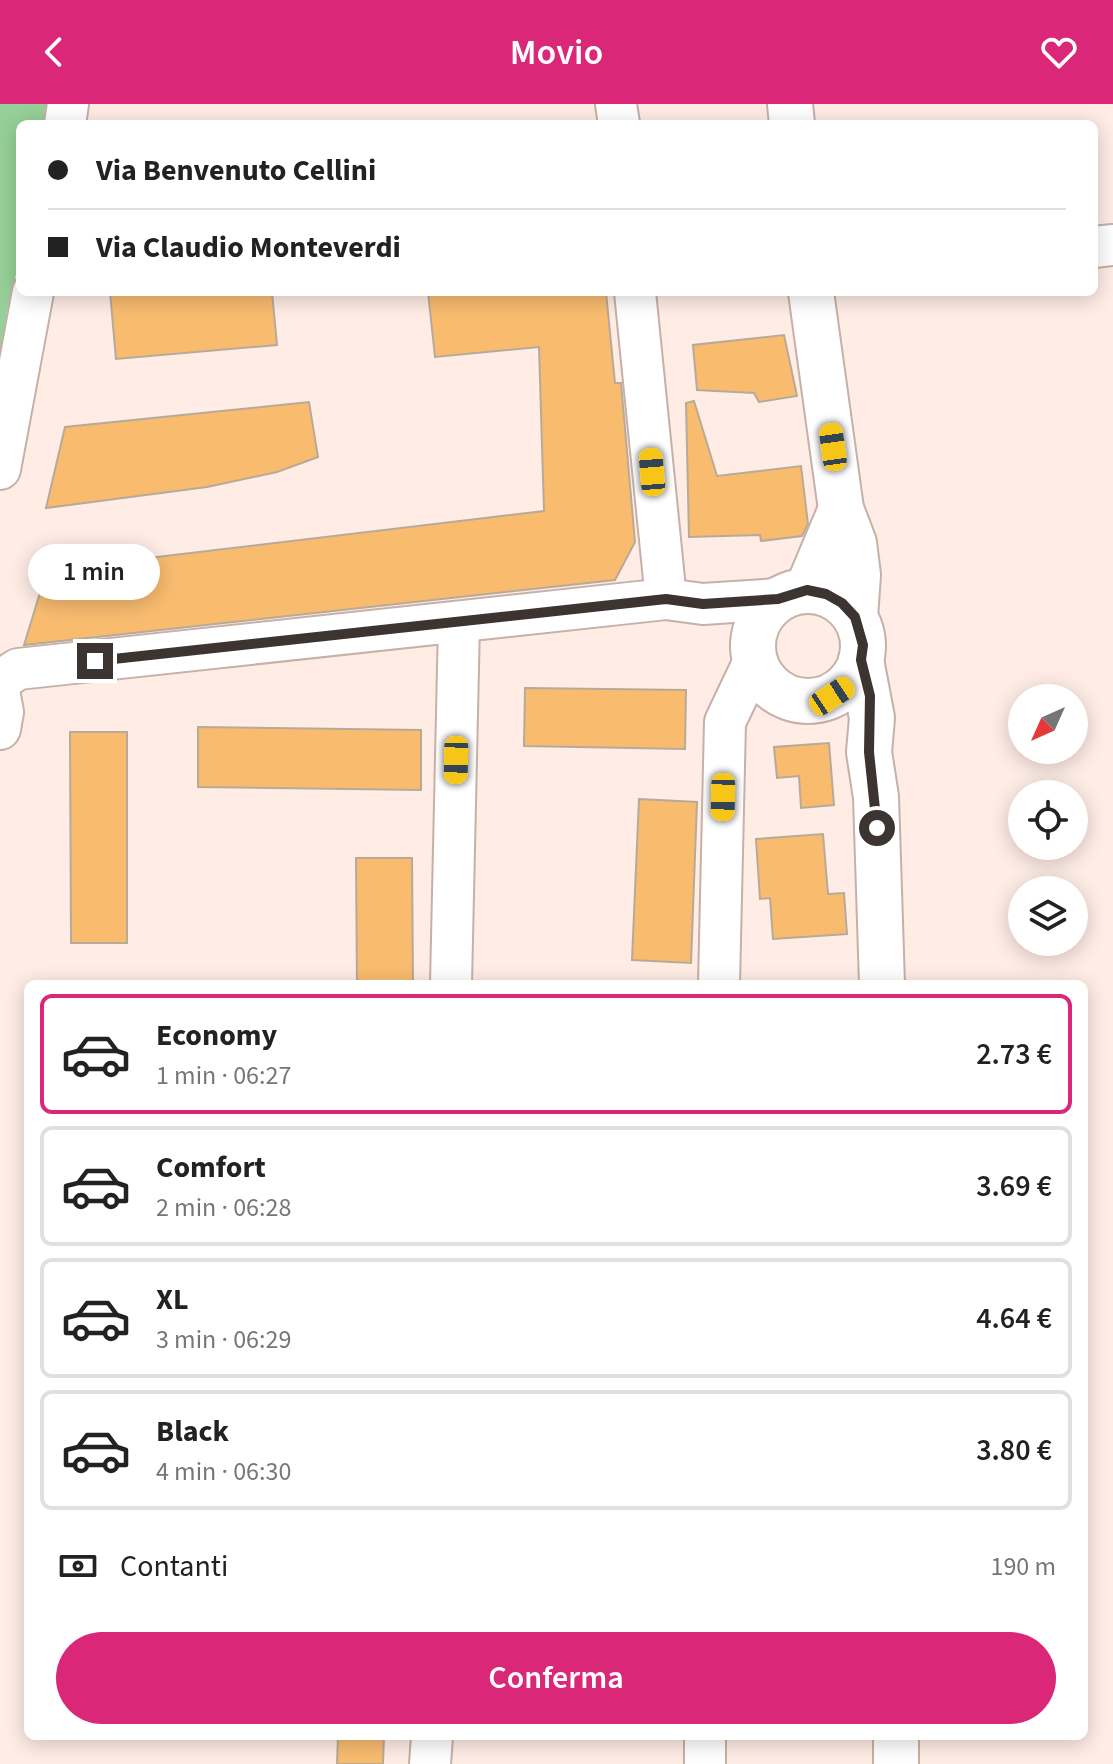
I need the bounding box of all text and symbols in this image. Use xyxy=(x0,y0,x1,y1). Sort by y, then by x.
text: Movio xyxy=(510,27,603,78)
icon: back xyxy=(32,30,76,74)
icon: heart xyxy=(1037,30,1081,74)
text: Via Benvenuto Cellini xyxy=(96,149,376,192)
text: Via Claudio Monteverdi xyxy=(96,226,401,269)
car xyxy=(818,422,848,472)
car xyxy=(638,447,666,497)
callout: 1 min xyxy=(29,545,161,601)
text: 1 min xyxy=(63,553,125,590)
route end xyxy=(77,643,113,679)
car xyxy=(805,673,859,719)
north arrow xyxy=(1008,684,1088,764)
map controls xyxy=(1008,684,1088,956)
car xyxy=(444,736,468,784)
car xyxy=(711,773,735,821)
button: locate xyxy=(1008,780,1088,860)
route start xyxy=(859,810,895,846)
button: layers xyxy=(1008,876,1088,956)
text: Economy xyxy=(156,1014,277,1057)
icon: car xyxy=(60,1018,132,1090)
text: 2.73 € xyxy=(976,1033,1052,1076)
text: 1 min · 06:27 xyxy=(156,1057,291,1094)
text: Comfort xyxy=(156,1146,266,1189)
icon: car xyxy=(60,1150,132,1222)
text: 3.69 € xyxy=(976,1165,1052,1208)
text: 2 min · 06:28 xyxy=(156,1189,291,1226)
text: XL xyxy=(156,1278,189,1321)
icon: car xyxy=(60,1282,132,1354)
text: 4.64 € xyxy=(976,1297,1052,1340)
text: 3 min · 06:29 xyxy=(156,1321,291,1358)
text: Black xyxy=(156,1410,229,1453)
icon: car xyxy=(60,1414,132,1486)
text: 3.80 € xyxy=(976,1429,1052,1472)
text: 4 min · 06:30 xyxy=(156,1453,291,1490)
icon: cash xyxy=(56,1544,100,1588)
text: Contanti xyxy=(120,1545,228,1588)
text: 190 m xyxy=(990,1548,1056,1585)
button: Conferma xyxy=(56,1632,1056,1724)

